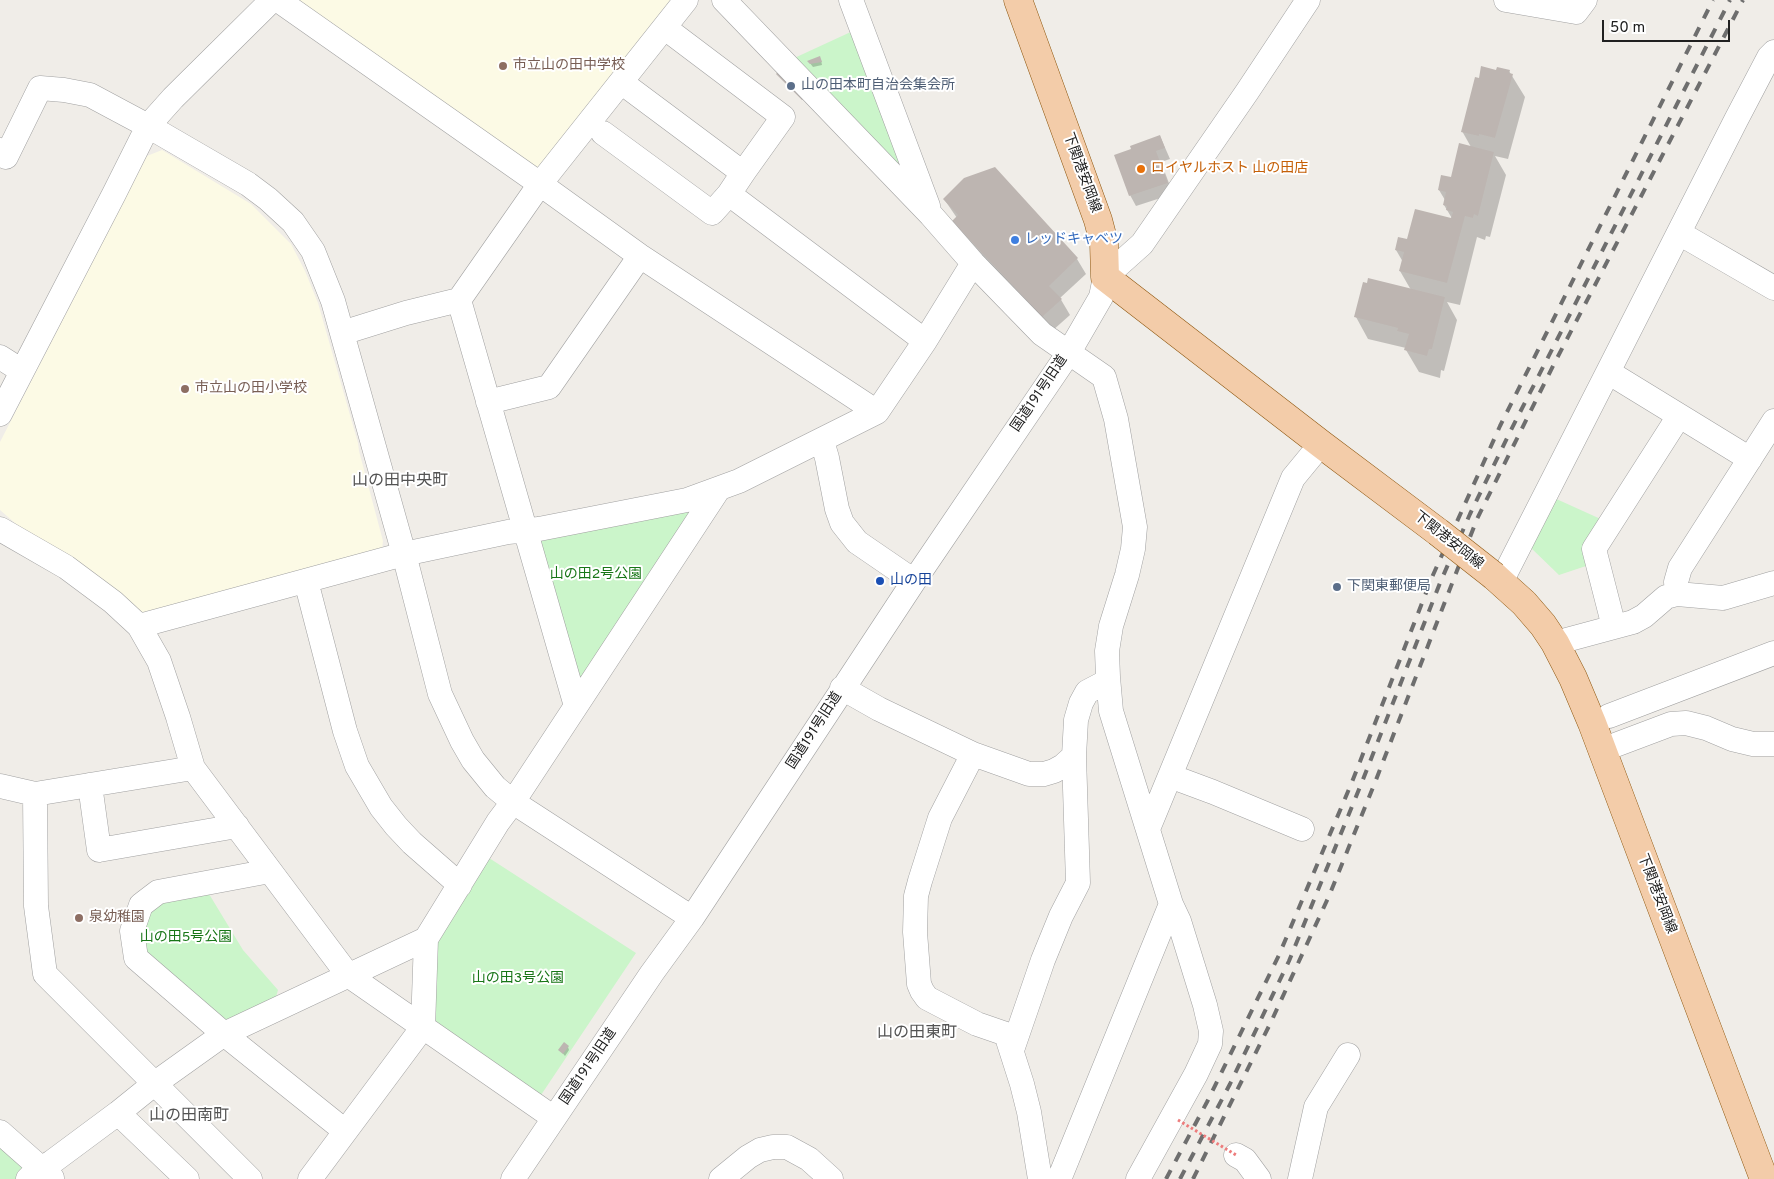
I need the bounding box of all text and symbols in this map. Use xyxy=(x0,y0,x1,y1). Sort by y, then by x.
scale bar xyxy=(1604,10,1732,42)
text: 50 m xyxy=(1610,19,1645,38)
place label: 市立山の田中学校 xyxy=(513,58,625,74)
marker: 市立山の田中学校 xyxy=(497,60,509,72)
place label: 山の田本町自治会集会所 xyxy=(801,78,955,94)
marker: 山の田本町自治会集会所 xyxy=(785,80,797,92)
street label: 下関港安岡線 xyxy=(1059,131,1103,215)
place label: ロイヤルホスト 山の田店 xyxy=(1151,161,1308,177)
marker: ロイヤルホスト 山の田店 xyxy=(1135,163,1147,175)
place label: レッドキャベツ xyxy=(1025,232,1123,248)
marker: レッドキャベツ xyxy=(1009,234,1021,246)
street label: 国道191号旧道 xyxy=(1008,352,1072,436)
place label: 市立山の田小学校 xyxy=(195,381,307,397)
marker: 市立山の田小学校 xyxy=(179,383,191,395)
district label: 山の田中央町 xyxy=(352,472,448,492)
street label: 下関港安岡線 xyxy=(1410,509,1486,573)
park label: 山の田2号公園 xyxy=(550,567,642,583)
place label: 山の田 xyxy=(890,573,932,589)
marker: 山の田 xyxy=(874,575,886,587)
place label: 下関東郵便局 xyxy=(1347,579,1431,595)
marker: 下関東郵便局 xyxy=(1331,581,1343,593)
street label: 国道191号旧道 xyxy=(784,689,846,773)
street label: 下関港安岡線 xyxy=(1633,852,1679,936)
place label: 泉幼稚園 xyxy=(89,910,145,926)
marker: 泉幼稚園 xyxy=(73,912,85,924)
park label: 山の田5号公園 xyxy=(140,930,232,946)
park label: 山の田3号公園 xyxy=(472,971,564,987)
district label: 山の田東町 xyxy=(877,1024,957,1044)
street label: 国道191号旧道 xyxy=(557,1025,621,1109)
district label: 山の田南町 xyxy=(149,1107,229,1127)

